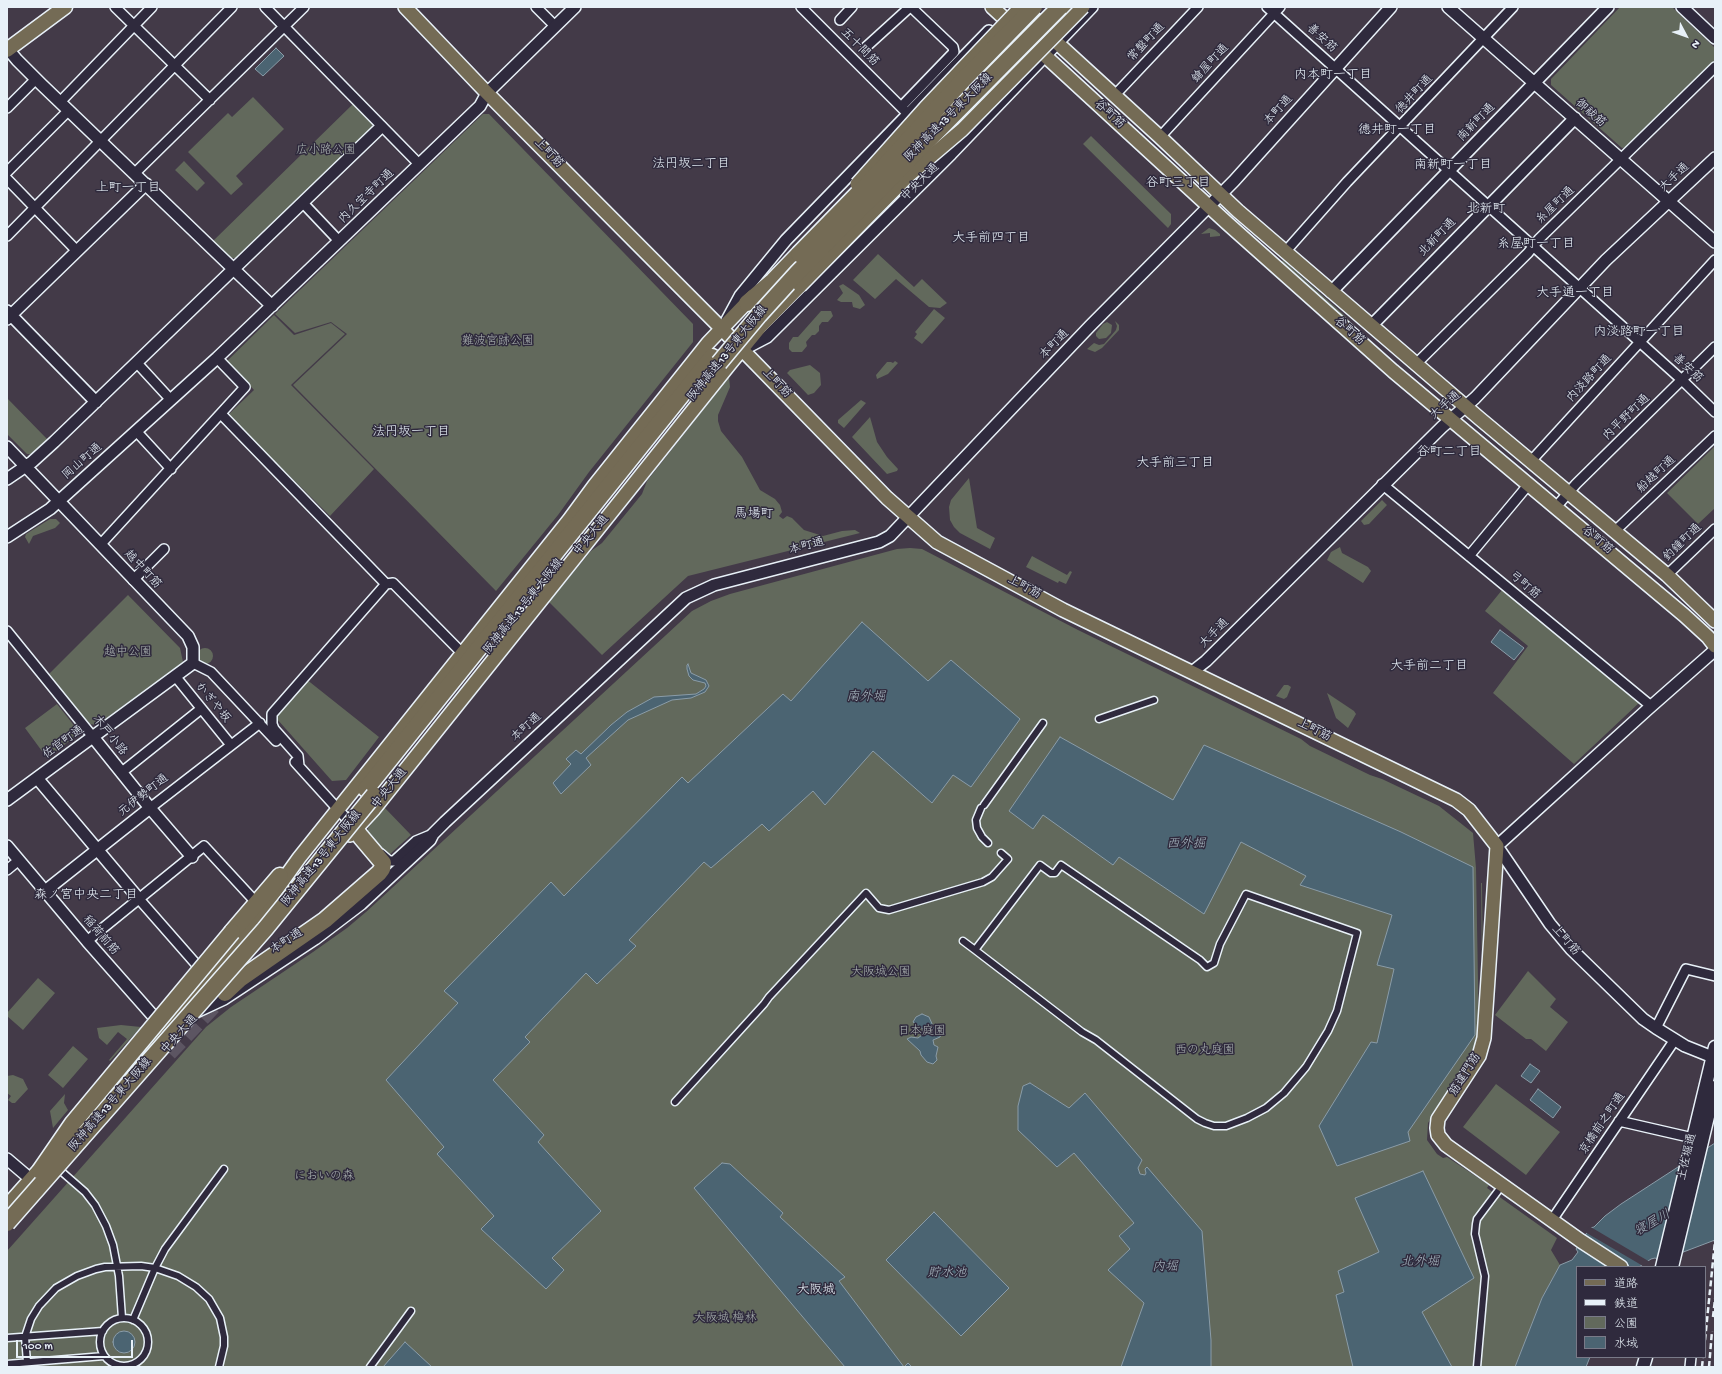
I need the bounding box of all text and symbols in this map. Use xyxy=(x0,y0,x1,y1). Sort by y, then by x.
north arrow xyxy=(1666,16,1706,56)
street label: 常盤町通 xyxy=(1125,21,1169,65)
street label: 善安筋 xyxy=(1303,22,1339,56)
street label: 五十間筋 xyxy=(837,26,881,70)
text: N xyxy=(1688,37,1702,51)
street label: 鎗屋町通 xyxy=(1189,42,1233,86)
district label: 内本町一丁目 xyxy=(1294,68,1372,84)
street label: 阪神高速13号東大阪線 xyxy=(902,71,996,165)
street label: 徳井町通 xyxy=(1393,73,1437,117)
street label: 本町通 xyxy=(1262,93,1296,129)
street label: 御祓筋 xyxy=(1572,97,1608,131)
street label: 谷町筋 xyxy=(1091,98,1127,132)
street label: 南新町通 xyxy=(1455,101,1499,145)
district label: 徳井町一丁目 xyxy=(1358,123,1436,139)
street label: 上町筋 xyxy=(530,136,566,172)
park label: 広小路公園 xyxy=(296,144,356,158)
district label: 法円坂二丁目 xyxy=(652,157,730,173)
district label: 南新町一丁目 xyxy=(1414,158,1492,174)
street label: 大手通 xyxy=(1657,160,1693,196)
street label: 中央大通 xyxy=(899,161,943,205)
street label: 内久宝寺町通 xyxy=(336,167,398,227)
district label: 谷町三丁目 xyxy=(1146,176,1210,192)
district label: 上町一丁目 xyxy=(96,181,160,197)
street label: 糸屋町通 xyxy=(1534,184,1578,228)
district label: 北新町 xyxy=(1467,202,1505,218)
street label: 北新町通 xyxy=(1416,216,1460,260)
district label: 大手前四丁目 xyxy=(952,231,1030,247)
district label: 糸屋町一丁目 xyxy=(1497,237,1575,253)
district label: 大手通一丁目 xyxy=(1536,286,1614,302)
street label: 阪神高速13号東大阪線 xyxy=(685,303,771,405)
street label: 谷町筋 xyxy=(1331,315,1367,349)
district label: 内淡路町一丁目 xyxy=(1594,325,1684,341)
street label: 本町通 xyxy=(1037,327,1073,363)
park label: 難波宮跡公園 xyxy=(462,335,534,349)
street label: 善安筋 xyxy=(1669,351,1705,387)
street label: 内淡路町通 xyxy=(1564,352,1616,406)
street label: 上町筋 xyxy=(758,366,794,402)
street label: 大手通 xyxy=(1428,389,1464,423)
street label: 内平野町通 xyxy=(1600,392,1654,444)
district label: 法円坂一丁目 xyxy=(372,425,450,441)
street label: 岡山町通 xyxy=(60,441,106,483)
district label: 谷町二丁目 xyxy=(1417,445,1481,461)
street label: 船越町通 xyxy=(1635,453,1679,497)
district label: 大手前三丁目 xyxy=(1136,456,1214,472)
district label: 馬場町 xyxy=(735,507,773,523)
street label: 中央大通 xyxy=(571,513,613,559)
street label: 釣鐘町通 xyxy=(1661,521,1705,565)
street label: 谷町筋 xyxy=(1579,524,1615,558)
street label: 本町通 xyxy=(788,535,826,559)
street label: 越中町筋 xyxy=(120,548,164,592)
street label: 阪神高速13号東大阪線 xyxy=(481,556,567,658)
street label: 弓町筋 xyxy=(1506,569,1542,603)
street label: 上町筋 xyxy=(1005,573,1043,603)
street label: 大手通 xyxy=(1197,616,1233,652)
park label: 越中公園 xyxy=(104,646,152,660)
district label: 大手前二丁目 xyxy=(1390,659,1468,675)
street label: かぎや坂 xyxy=(191,680,233,726)
water label: 南外堀 xyxy=(847,690,885,706)
street label: 本町通 xyxy=(509,710,545,746)
street label: 木戸小路 xyxy=(88,713,130,759)
street label: 上町筋 xyxy=(1295,717,1333,745)
street label: 佐官町通 xyxy=(40,723,88,763)
street label: 中央大通 xyxy=(369,766,411,812)
street label: 元伊勢町通 xyxy=(116,772,172,820)
street label: 阪神高速13号東大阪線 xyxy=(279,808,365,910)
water label: 西外掘 xyxy=(1167,837,1205,853)
district label: 森ノ宮中央二丁目 xyxy=(34,888,138,904)
street label: 稲荷前筋 xyxy=(79,913,121,959)
street label: 上町筋 xyxy=(1548,923,1582,959)
street label: 本町通 xyxy=(268,926,306,958)
park label: 大阪城公園 xyxy=(851,966,911,980)
street label: 中央大通 xyxy=(159,1012,201,1058)
park label: 日本庭園 xyxy=(898,1025,946,1039)
park label: 西の丸庭園 xyxy=(1175,1044,1235,1058)
street label: 筋違門筋 xyxy=(1447,1051,1485,1099)
street label: 阪神高速13号東大阪線 xyxy=(67,1055,155,1155)
street label: 京橋前之町通 xyxy=(1577,1090,1629,1158)
street label: 土佐堀通 xyxy=(1676,1132,1700,1182)
park label: においの森 xyxy=(294,1170,354,1184)
water label: 寝屋川 xyxy=(1632,1207,1674,1241)
water label: 北外堀 xyxy=(1401,1255,1439,1271)
water label: 内堀 xyxy=(1152,1260,1178,1276)
water label: 貯水池 xyxy=(928,1266,966,1282)
legend xyxy=(1576,1266,1706,1358)
text: 道路 xyxy=(1614,1278,1638,1292)
district label: 大阪城 xyxy=(797,1283,835,1299)
text: 鉄道 xyxy=(1614,1298,1638,1312)
park label: 大阪城 梅林 xyxy=(694,1312,756,1326)
text: 公園 xyxy=(1614,1318,1638,1332)
scale bar xyxy=(18,1332,135,1358)
text: 水域 xyxy=(1614,1338,1638,1352)
text: 100 m xyxy=(23,1340,53,1354)

